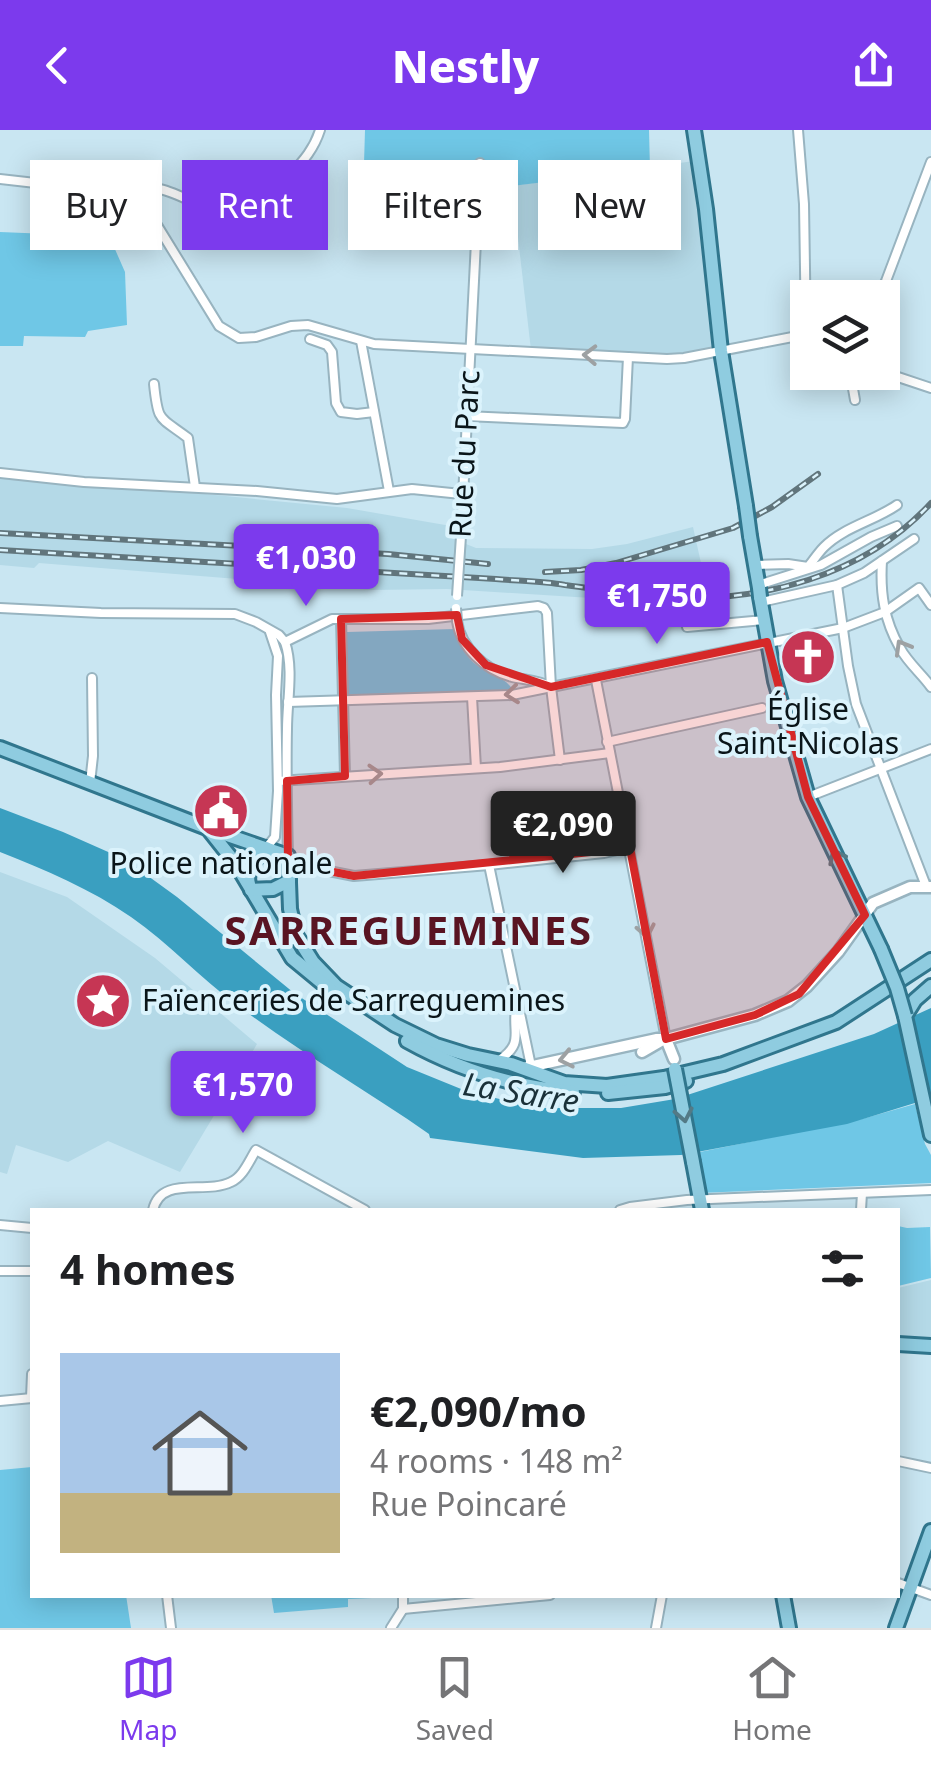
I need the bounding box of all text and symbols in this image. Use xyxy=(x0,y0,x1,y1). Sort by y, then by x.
text: Nestly xyxy=(392,35,539,96)
icon: back xyxy=(30,38,85,93)
icon: share xyxy=(846,38,901,93)
chip: Buy xyxy=(30,160,162,250)
chip: Rent xyxy=(182,160,328,250)
chip: Filters xyxy=(348,160,518,250)
chip: New xyxy=(538,160,681,250)
map controls xyxy=(790,280,900,390)
button: layers xyxy=(790,280,900,390)
one-way arrow xyxy=(581,345,597,366)
street label: Rue du Parc xyxy=(439,369,488,539)
pin: €1,030 xyxy=(225,524,387,609)
text: €1,030 xyxy=(256,535,356,578)
pin: €1,750 xyxy=(576,562,738,647)
text: €1,750 xyxy=(607,573,707,616)
church icon: Église Saint-Nicolas xyxy=(778,627,838,687)
one-way arrow xyxy=(894,640,914,658)
one-way arrow xyxy=(504,683,520,704)
place label: Église Saint-Nicolas xyxy=(717,688,899,763)
one-way arrow xyxy=(368,764,384,785)
public building icon: Police nationale xyxy=(191,781,251,841)
pin: €2,090 xyxy=(482,791,644,876)
text: €2,090 xyxy=(513,802,613,845)
place label: Police nationale xyxy=(109,842,333,883)
one-way arrow xyxy=(829,848,849,866)
district label: SARREGUEMINES xyxy=(225,902,593,957)
one-way arrow xyxy=(634,922,655,939)
place icon: Faïenceries de Sarreguemines xyxy=(73,971,133,1031)
place label: Faïenceries de Sarreguemines xyxy=(142,979,565,1020)
one-way arrow xyxy=(558,1047,575,1068)
pin: €1,570 xyxy=(162,1051,324,1136)
water label: La Sarre xyxy=(460,1061,582,1122)
text: €1,570 xyxy=(193,1062,293,1105)
one-way arrow xyxy=(673,1107,694,1124)
text: 4 homes xyxy=(60,1240,236,1297)
icon: filters xyxy=(815,1241,870,1296)
text: €2,090/mo xyxy=(370,1382,587,1439)
icon: home xyxy=(140,1393,260,1513)
text: 4 rooms · 148 m² xyxy=(370,1439,623,1482)
text: Rue Poincaré xyxy=(370,1482,567,1525)
tab: Map xyxy=(119,1650,177,1748)
tab: Saved xyxy=(416,1650,494,1748)
tab: Home xyxy=(732,1650,812,1748)

